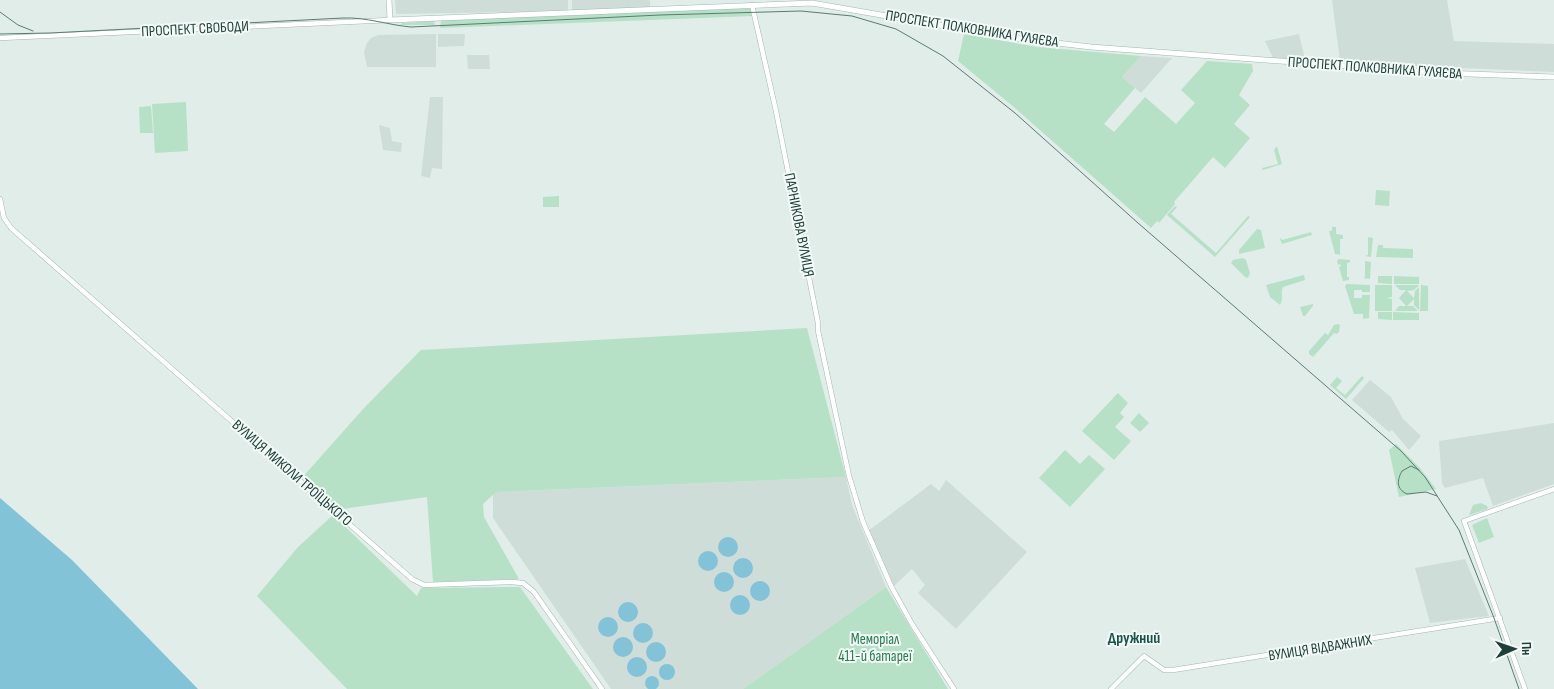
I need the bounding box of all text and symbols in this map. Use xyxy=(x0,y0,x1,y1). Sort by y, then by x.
street label: ПРОСПЕКТ ПОЛКОВНИКА ГУЛЯЄВА xyxy=(884,6,1060,52)
street label: ПРОСПЕКТ СВОБОДИ xyxy=(141,17,249,41)
street label: ПРОСПЕКТ ПОЛКОВНИКА ГУЛЯЄВА xyxy=(1287,52,1463,84)
street label: ПАРНИКОВА ВУЛИЦЯ xyxy=(780,171,818,279)
street label: ВУЛИЦЯ МИКОЛИ ТРОЇЦЬКОГО xyxy=(228,416,356,530)
north arrow xyxy=(1489,624,1539,674)
district label: Дружний xyxy=(1108,629,1160,648)
park label: Меморіал 411-й батареї xyxy=(838,630,913,666)
street label: ВУЛИЦЯ ВІДВАЖНИХ xyxy=(1267,630,1374,666)
text: Пн xyxy=(1518,641,1535,656)

